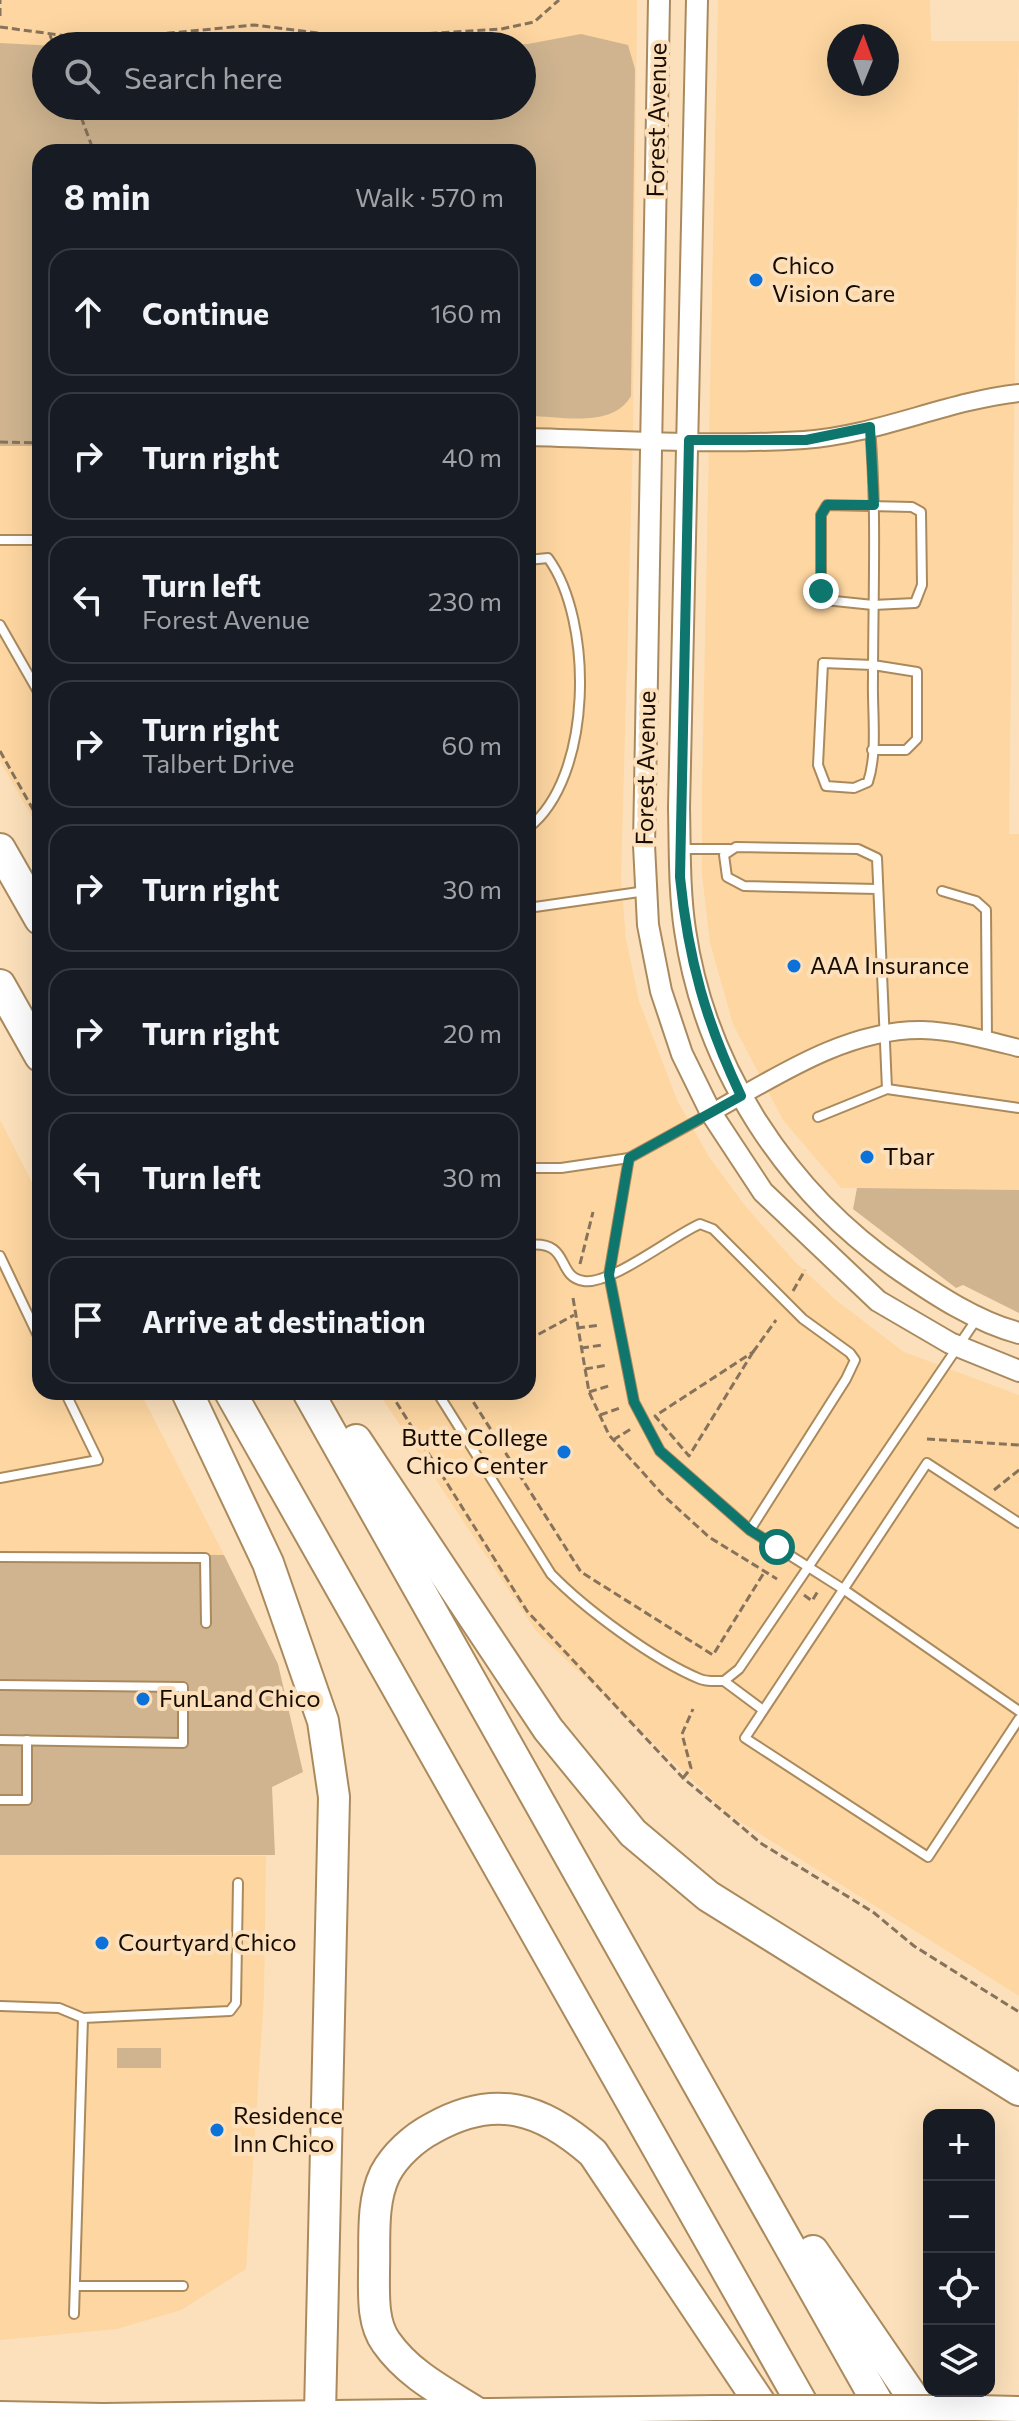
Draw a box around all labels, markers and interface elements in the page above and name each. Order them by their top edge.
north arrow [827,24,899,96]
search box [32,32,536,120]
street label: Forest Avenue [640,42,671,198]
icon: search [60,54,104,98]
text: Search here [124,58,283,95]
text: 8 min [64,175,150,217]
text: Walk · 570 m [355,181,504,212]
place label: Chico Vision Care [772,250,895,307]
marker: Chico Vision Care [747,271,765,289]
icon: ahead [66,290,110,334]
text: Continue [142,294,269,331]
text: 160 m [430,297,502,328]
icon: right [66,434,110,478]
text: Turn right [142,438,279,475]
text: 40 m [442,441,502,472]
text: Turn left [142,566,261,603]
route end [803,573,839,609]
icon: left [66,578,110,622]
text: 230 m [428,585,502,616]
text: Forest Avenue [142,603,310,634]
street label: Forest Avenue [629,690,660,846]
text: Turn right [142,710,279,747]
icon: right [66,722,110,766]
text: 60 m [442,729,502,760]
text: Talbert Drive [142,747,295,778]
icon: right [66,866,110,910]
text: Turn right [142,870,279,907]
text: 30 m [443,873,502,904]
place label: AAA Insurance [810,950,969,979]
marker: AAA Insurance [785,957,803,975]
icon: right [66,1010,110,1054]
text: Turn right [142,1014,279,1051]
text: 20 m [443,1017,502,1048]
place label: Tbar [883,1141,935,1170]
marker: Tbar [858,1148,876,1166]
icon: left [66,1154,110,1198]
text: Turn left [142,1158,261,1195]
text: 30 m [443,1161,502,1192]
icon: arrive [66,1298,110,1342]
text: Arrive at destination [142,1302,426,1339]
place label: Butte College Chico Center [401,1422,548,1479]
marker: Butte College Chico Center [555,1443,573,1461]
route start [759,1529,795,1565]
place label: FunLand Chico [159,1683,321,1712]
marker: FunLand Chico [134,1690,152,1708]
place label: Courtyard Chico [118,1927,297,1956]
marker: Courtyard Chico [93,1934,111,1952]
place label: Residence Inn Chico [233,2100,343,2157]
map controls [923,2109,995,2397]
button: + [923,2109,995,2181]
marker: Residence Inn Chico [208,2121,226,2139]
button: − [923,2181,995,2253]
button: locate [923,2253,995,2325]
button: layers [923,2325,995,2397]

